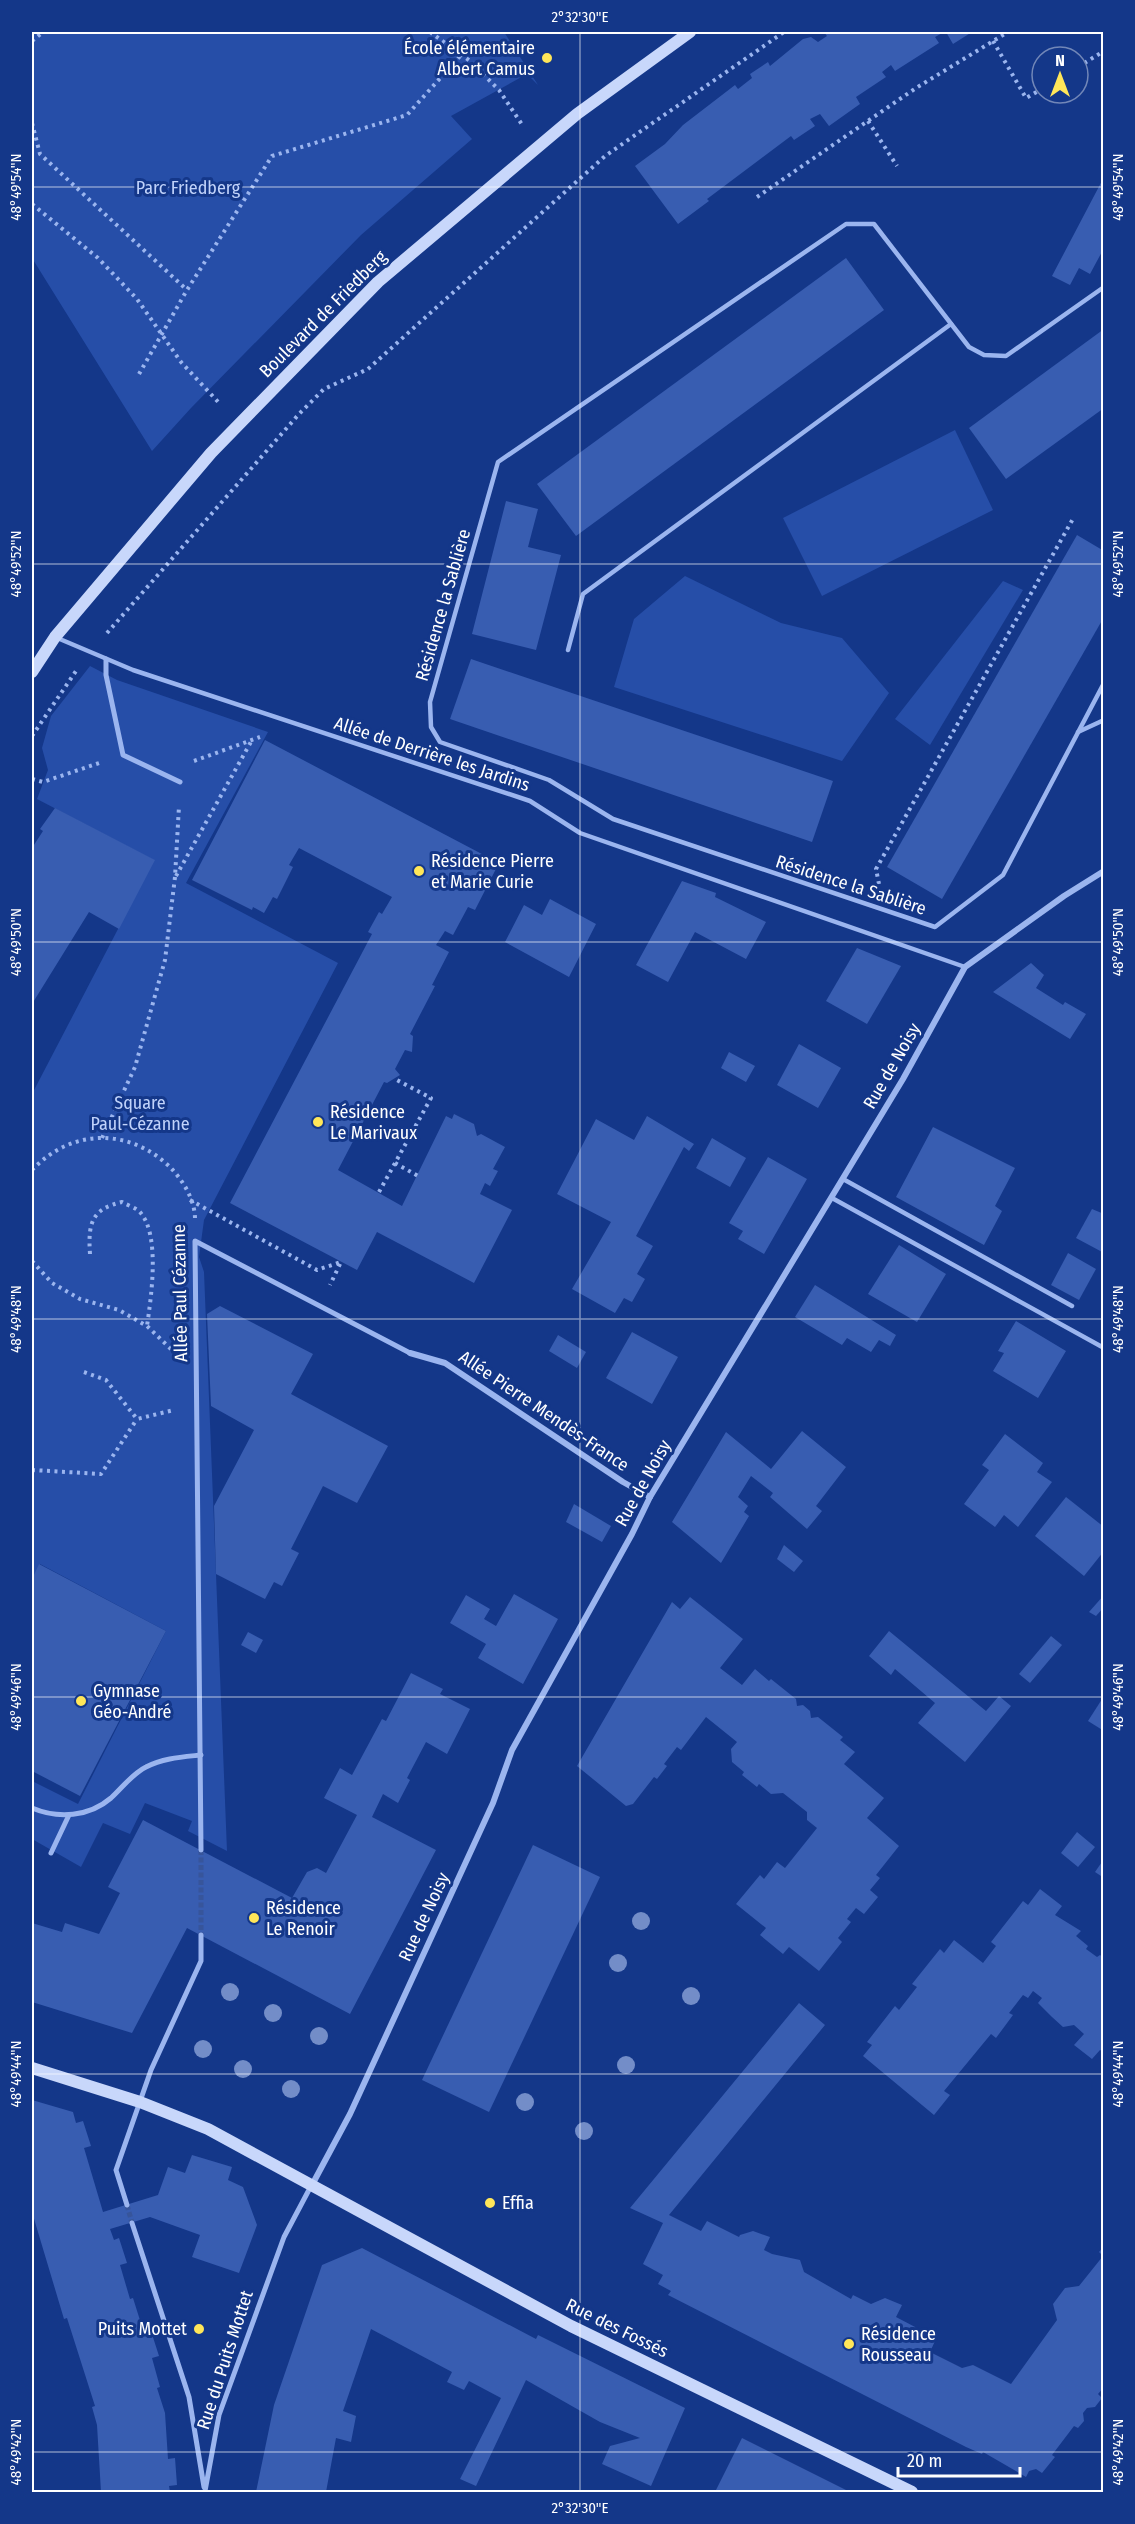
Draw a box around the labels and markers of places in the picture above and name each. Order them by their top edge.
place label: École élémentaire Albert Camus [404,36,535,80]
marker: École élémentaire Albert Camus [540,51,554,65]
place label: Résidence Pierre et Marie Curie [431,850,554,893]
marker: Résidence Pierre et Marie Curie [412,864,426,878]
place label: Résidence Le Marivaux [330,1101,417,1144]
marker: Résidence Le Marivaux [311,1115,325,1129]
place label: Gymnase Géo-André [93,1680,172,1723]
marker: Gymnase Géo-André [74,1694,88,1708]
place label: Résidence Le Renoir [266,1897,341,1940]
marker: Résidence Le Renoir [247,1911,261,1925]
place label: Effia [502,2192,534,2214]
marker: Effia [483,2196,497,2210]
place label: Puits Mottet [98,2318,187,2340]
marker: Puits Mottet [192,2322,206,2336]
place label: Résidence Rousseau [861,2323,936,2366]
marker: Résidence Rousseau [842,2337,856,2351]

